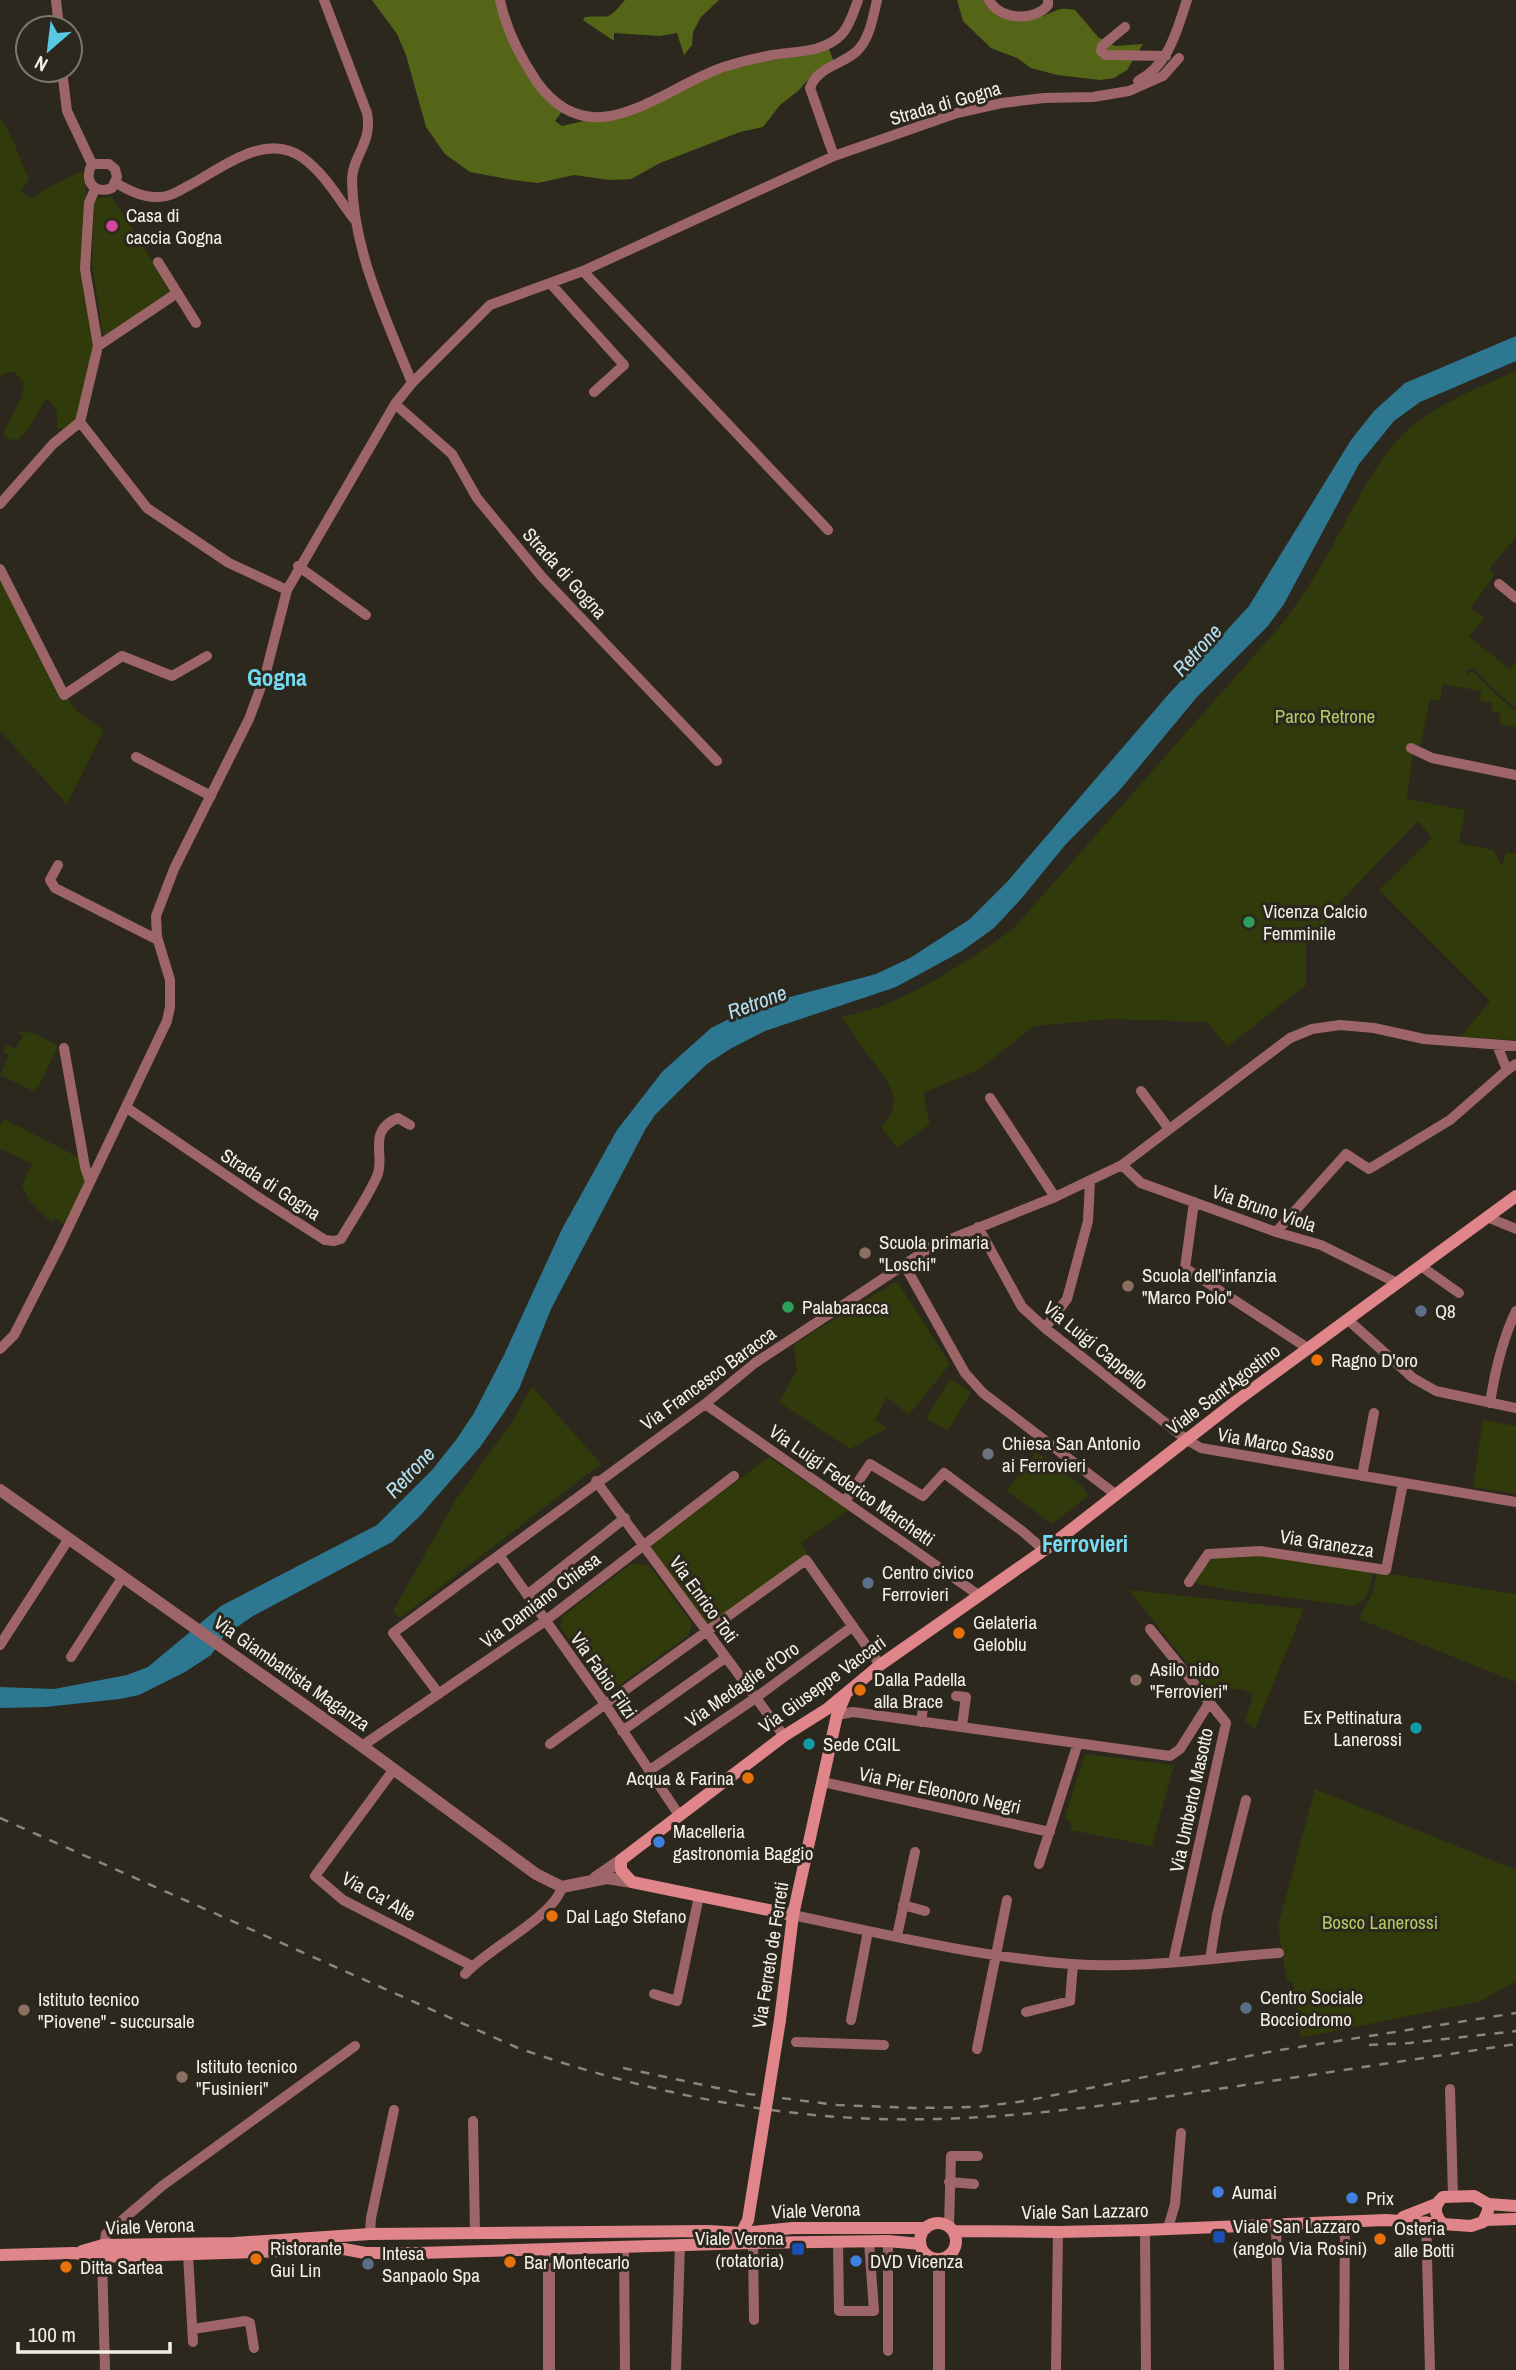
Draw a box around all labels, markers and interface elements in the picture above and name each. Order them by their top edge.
north arrow [14,14,84,84]
text: N [30,50,52,78]
street label: Strada di Gogna [886,75,1004,131]
place label: Casa di caccia Gogna [126,202,222,250]
marker: Casa di caccia Gogna [104,218,120,234]
street label: Strada di Gogna [517,522,613,624]
water label: Retrone [1166,618,1228,682]
district label: Gogna [247,662,307,693]
park label: Parco Retrone [1275,703,1375,729]
place label: Vicenza Calcio Femminile [1263,898,1368,946]
marker: Vicenza Calcio Femminile [1241,914,1257,930]
water label: Retrone [723,978,791,1026]
street label: Strada di Gogna [216,1142,326,1226]
street label: Via Bruno Viola [1208,1178,1320,1238]
place label: Scuola primaria "Loschi" [879,1229,989,1277]
marker: Scuola primaria "Loschi" [857,1245,873,1261]
place label: Scuola dell'infanzia "Marco Polo" [1142,1262,1277,1310]
marker: Scuola dell'infanzia "Marco Polo" [1120,1278,1136,1294]
place label: Palabaracca [802,1294,889,1320]
street label: Via Luigi Cappello [1038,1295,1154,1395]
place label: Q8 [1435,1298,1456,1324]
marker: Palabaracca [780,1299,796,1315]
marker: Q8 [1413,1303,1429,1319]
street label: Via Francesco Baracca [635,1320,781,1436]
street label: Viale Sant'Agostino [1161,1338,1285,1440]
place label: Ragno D'oro [1331,1347,1418,1373]
marker: Ragno D'oro [1309,1352,1325,1368]
street label: Via Luigi Federico Marchetti [764,1418,940,1552]
street label: Via Marco Sasso [1215,1421,1337,1467]
place label: Chiesa San Antonio ai Ferrovieri [1002,1430,1141,1478]
water label: Retrone [379,1440,441,1504]
marker: Chiesa San Antonio ai Ferrovieri [980,1446,996,1462]
street label: Via Granezza [1278,1523,1376,1563]
district label: Ferrovieri [1042,1528,1128,1559]
street label: Via Damiano Chiesa [475,1546,606,1654]
street label: Via Enrico Toti [664,1550,744,1648]
place label: Centro civico Ferrovieri [882,1559,974,1607]
marker: Centro civico Ferrovieri [860,1575,876,1591]
street label: Via Giambattista Maganza [209,1609,376,1737]
place label: Gelateria Geloblu [973,1609,1037,1657]
marker: Gelateria Geloblu [951,1625,967,1641]
street label: Via Fabio Filzi [565,1626,643,1724]
street label: Via Giuseppe Vaccari [753,1629,891,1739]
street label: Via Medaglie d'Oro [680,1635,804,1733]
place label: Asilo nido "Ferrovieri" [1149,1656,1228,1704]
place label: Dalla Padella alla Brace [874,1666,966,1714]
marker: Asilo nido "Ferrovieri" [1128,1672,1144,1688]
marker: Dalla Padella alla Brace [852,1682,868,1698]
place label: Ex Pettinatura Lanerossi [1303,1704,1402,1752]
marker: Ex Pettinatura Lanerossi [1408,1720,1424,1736]
street label: Via Umberto Masotto [1163,1725,1219,1875]
place label: Sede CGIL [823,1731,900,1757]
marker: Sede CGIL [801,1736,817,1752]
street label: Via Pier Eleonoro Negri [857,1760,1023,1820]
place label: Acqua & Farina [625,1765,734,1791]
marker: Acqua & Farina [740,1770,756,1786]
place label: Macelleria gastronomia Baggio [673,1818,813,1866]
marker: Macelleria gastronomia Baggio [651,1834,667,1850]
street label: Via Ca' Alte [337,1865,421,1927]
street label: Via Ferreto de Ferreti [746,1880,794,2030]
place label: Dal Lago Stefano [566,1903,686,1929]
marker: Dal Lago Stefano [544,1908,560,1924]
park label: Bosco Lanerossi [1322,1909,1438,1935]
place label: Centro Sociale Bocciodromo [1260,1984,1363,2032]
place label: Istituto tecnico "Piovene" - succursale [38,1986,195,2034]
marker: Centro Sociale Bocciodromo [1238,2000,1254,2016]
marker: Istituto tecnico "Piovene" - succursale [16,2002,32,2018]
place label: Istituto tecnico "Fusinieri" [196,2053,297,2101]
marker: Istituto tecnico "Fusinieri" [174,2069,190,2085]
place label: Aumai [1231,2179,1277,2205]
marker: Aumai [1210,2184,1226,2200]
place label: Prix [1366,2185,1394,2211]
marker: Prix [1344,2190,1360,2206]
street label: Viale Verona [771,2195,861,2225]
street label: Viale San Lazzaro [1021,2197,1149,2225]
street label: Viale Verona [105,2211,195,2241]
place label: Viale San Lazzaro (angolo Via Rosini) [1233,2213,1367,2261]
place label: Osteria alle Botti [1394,2215,1455,2263]
place label: Viale Verona (rotatoria) [695,2225,784,2273]
marker: Viale San Lazzaro (angolo Via Rosini) [1211,2229,1227,2245]
marker: Osteria alle Botti [1372,2231,1388,2247]
place label: Ristorante Gui Lin [270,2235,342,2283]
place label: Intesa Sanpaolo Spa [382,2240,480,2288]
marker: Viale Verona (rotatoria) [790,2241,806,2257]
place label: DVD Vicenza [870,2248,964,2274]
place label: Bar Montecarlo [524,2249,630,2275]
marker: Ristorante Gui Lin [248,2251,264,2267]
marker: DVD Vicenza [848,2253,864,2269]
place label: Ditta Sartea [80,2254,163,2280]
marker: Bar Montecarlo [502,2254,518,2270]
marker: Intesa Sanpaolo Spa [360,2256,376,2272]
marker: Ditta Sartea [58,2259,74,2275]
scale bar [18,2310,170,2354]
text: 100 m [28,2320,76,2349]

